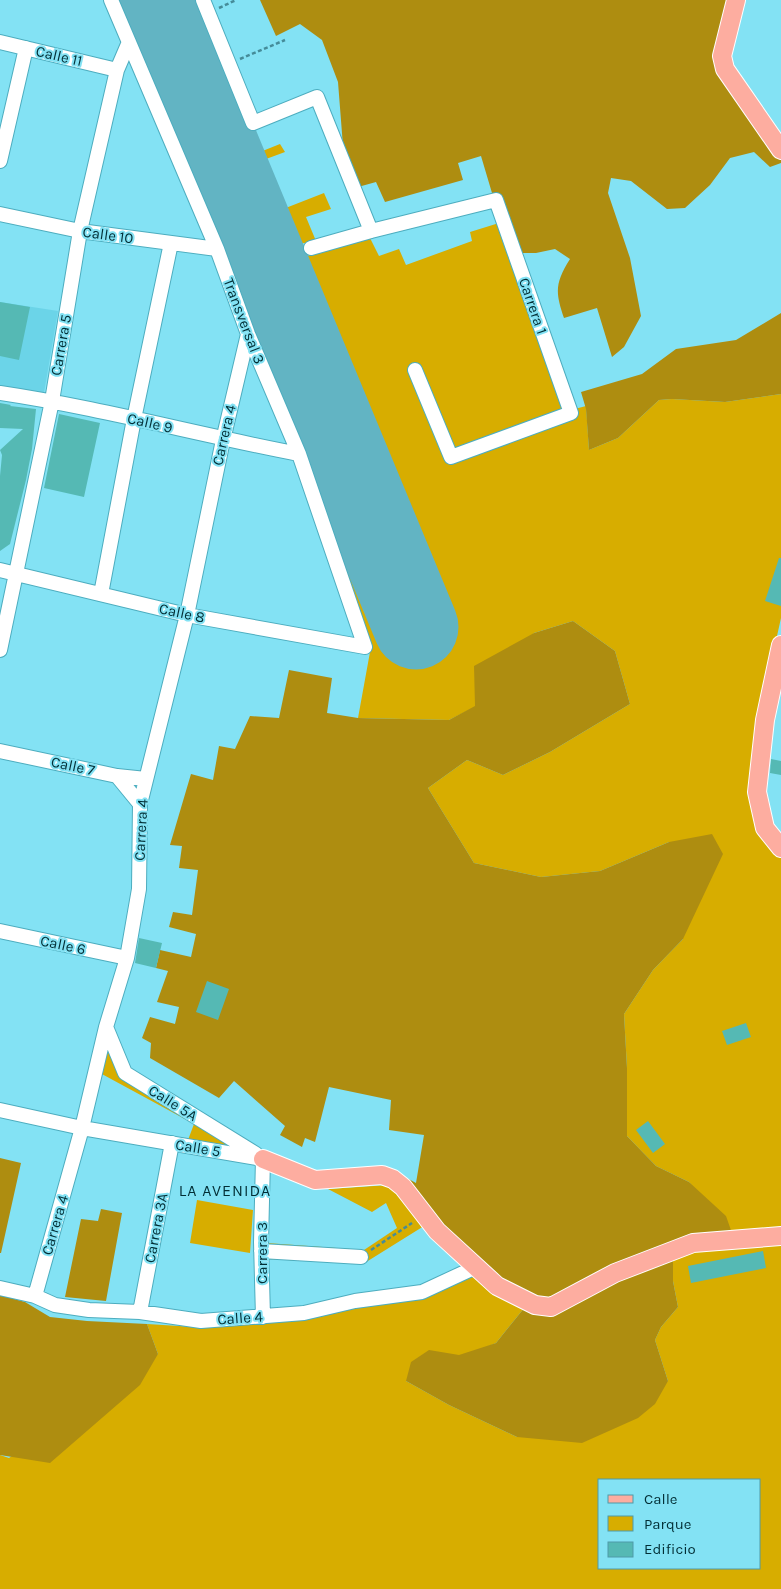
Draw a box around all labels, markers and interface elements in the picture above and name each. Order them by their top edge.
street label: Calle 11 [34,42,84,70]
street label: Calle 10 [82,223,135,247]
street label: Transversal 3 [219,276,269,366]
street label: Carrera 1 [515,276,551,336]
street label: Carrera 5 [47,313,75,377]
street label: Carrera 4 [208,402,240,467]
street label: Calle 9 [126,409,174,437]
street label: Calle 8 [157,599,207,627]
street label: Calle 7 [50,753,96,779]
street label: Carrera 4 [130,798,152,861]
street label: Calle 6 [39,931,87,959]
street label: Calle 5A [145,1081,201,1125]
street label: Calle 5 [174,1136,222,1160]
district label: LA AVENIDA [179,1181,271,1200]
street label: Carrera 3A [140,1191,172,1264]
street label: Carrera 4 [38,1192,72,1257]
street label: Carrera 3 [253,1222,271,1284]
street label: Calle 4 [217,1307,264,1329]
legend [598,1479,761,1569]
text: Calle [644,1490,678,1508]
text: Parque [644,1515,692,1533]
text: Edificio [644,1540,696,1558]

